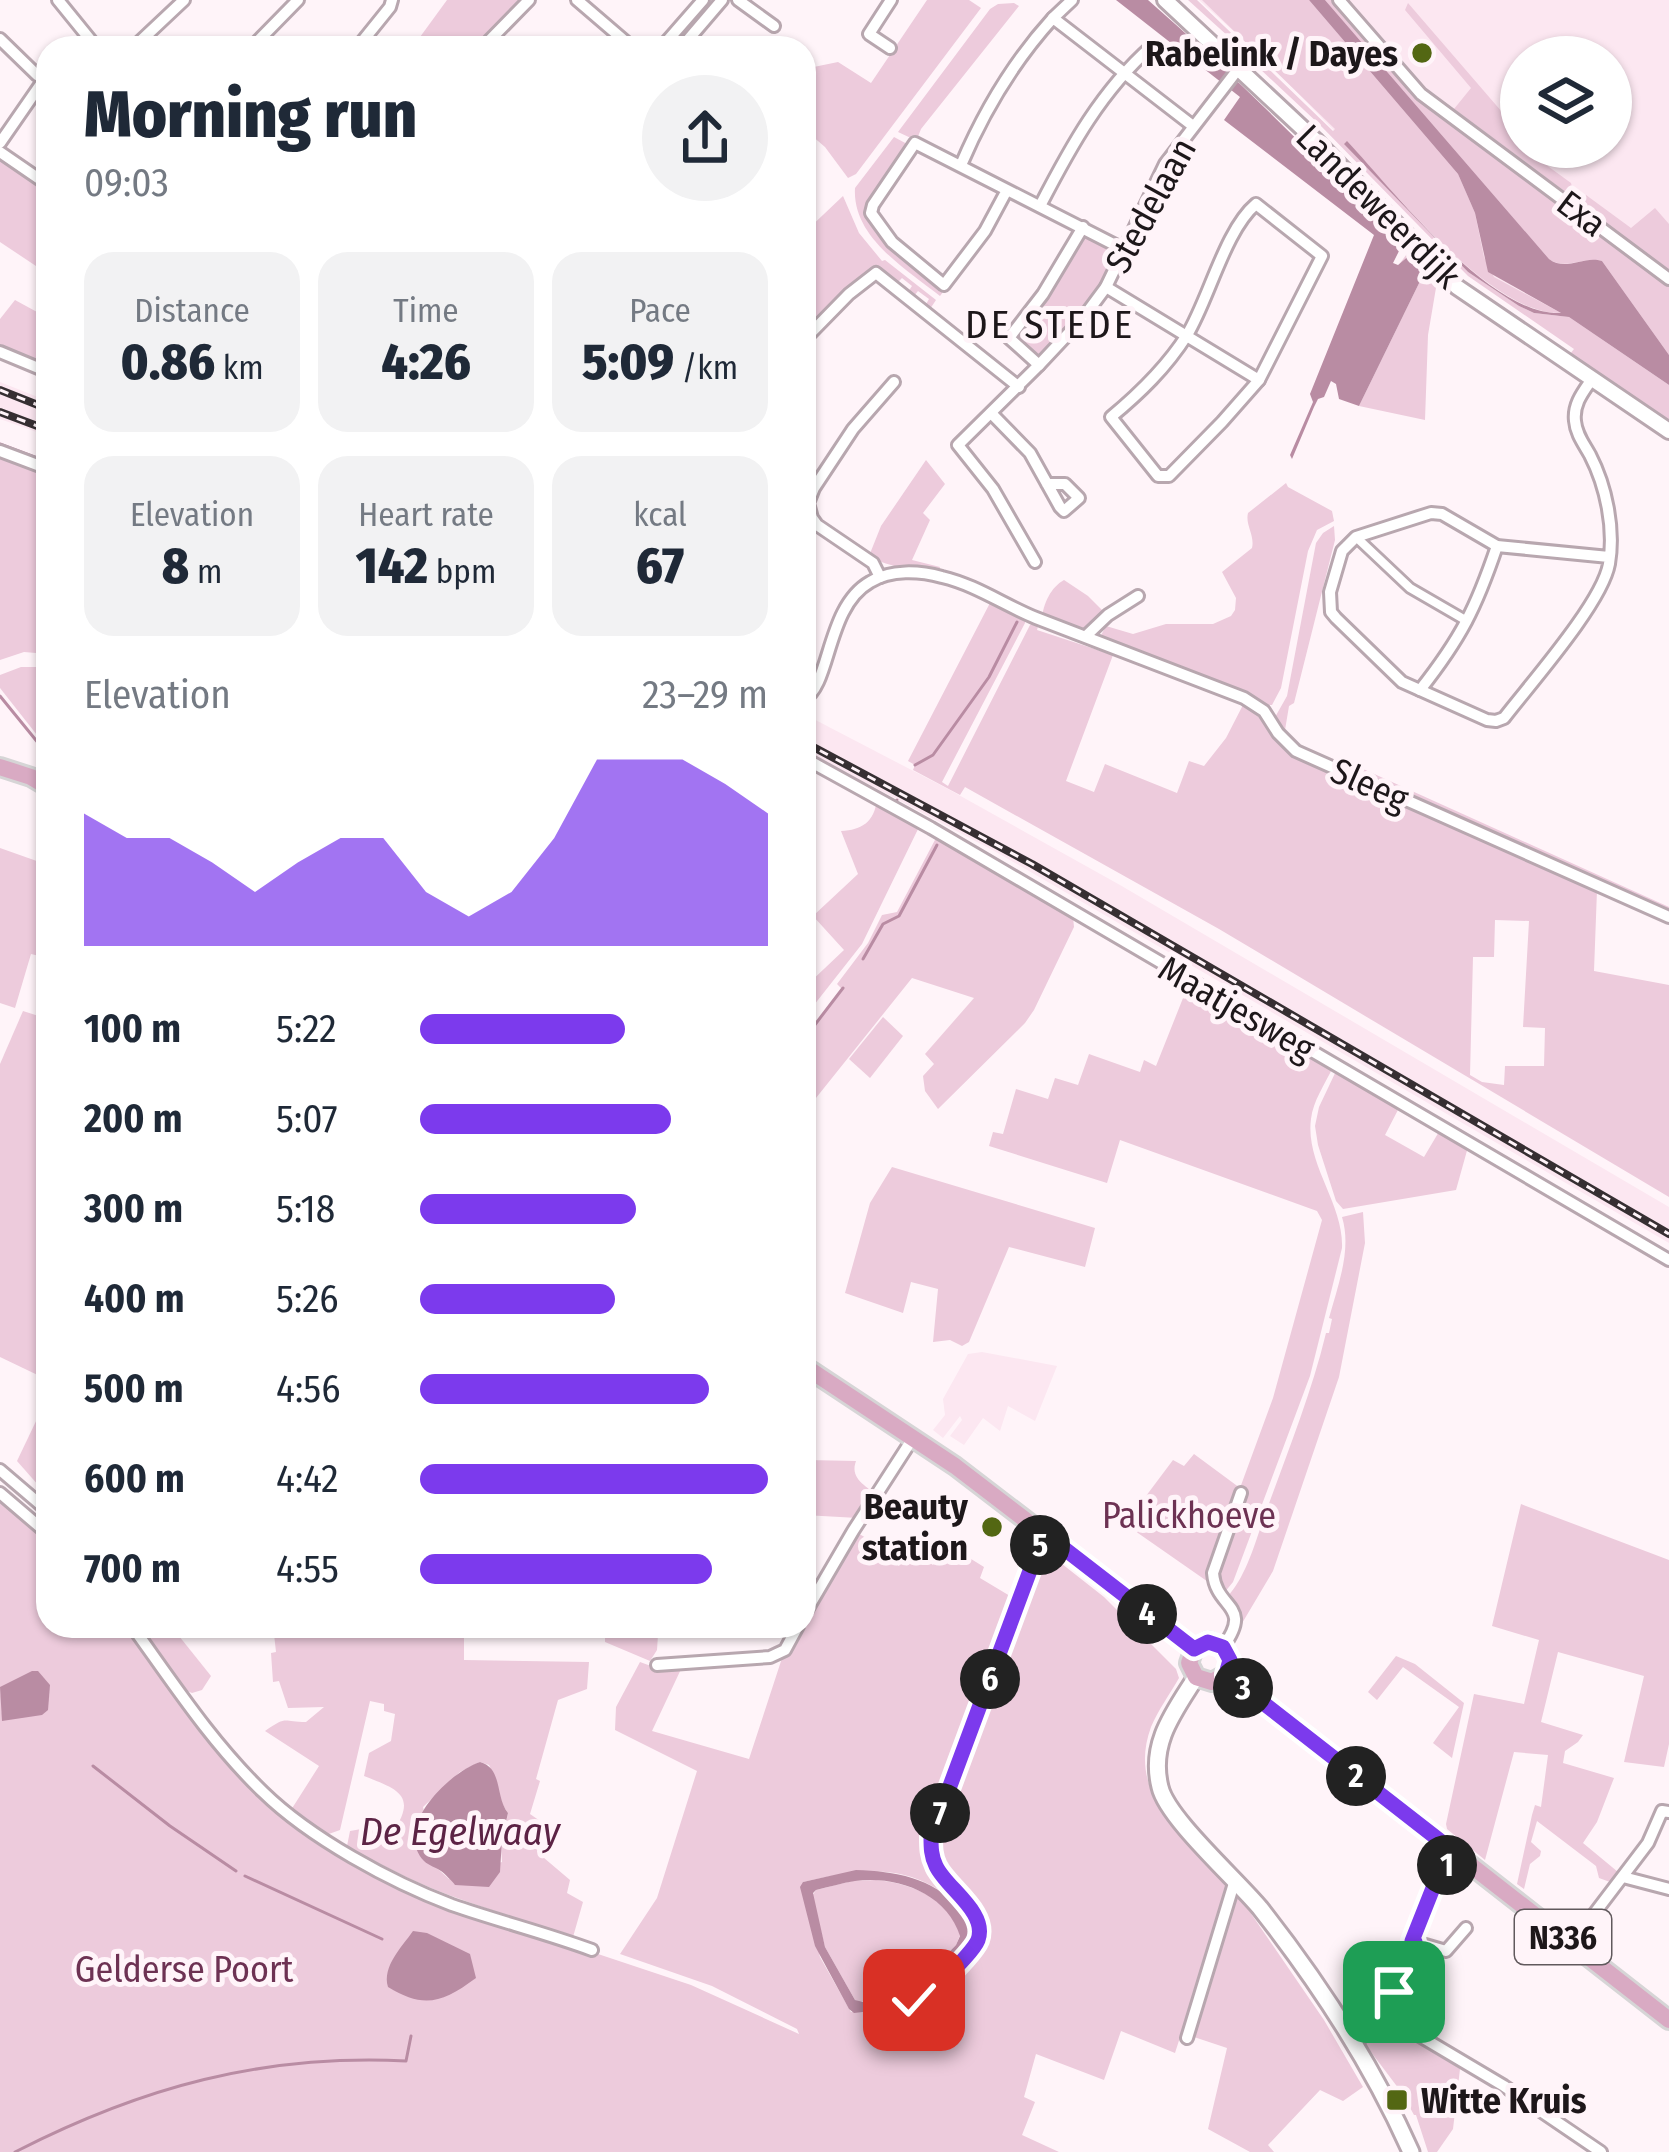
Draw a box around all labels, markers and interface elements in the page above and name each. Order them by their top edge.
place label: Rabelink / Dayes [1145,32,1398,76]
map controls [1500,36,1632,168]
button: layers [1500,36,1632,168]
marker: Rabelink / Dayes [1409,40,1435,66]
text: Morning run [84,75,417,154]
button: share [642,75,768,201]
street label: Landeweerdijk [1287,115,1470,298]
street label: Stedelaan [1096,130,1206,281]
text: 09:03 [84,160,169,206]
street label: Exa [1548,181,1615,246]
text: Distance [134,291,250,331]
text: Time [393,291,459,331]
text: Pace [629,291,691,331]
district label: DE STEDE [965,302,1135,348]
text: 0.86 [120,331,215,393]
text: 4:26 [381,331,471,393]
text: 5:09 [582,331,674,393]
text: km [215,348,264,388]
text: /km [674,348,738,388]
text: Elevation [130,495,254,535]
text: Heart rate [358,495,494,535]
text: kcal [633,495,687,535]
text: 8 [162,535,189,597]
text: 142 [356,535,428,597]
text: 67 [636,535,684,597]
text: m [189,552,222,592]
text: bpm [428,552,496,592]
text: Elevation [84,672,231,718]
text: 23–29 m [642,672,768,718]
street label: Sleeg [1324,749,1415,821]
street label: Maatjesweg [1151,947,1322,1071]
text: 100 m [84,1006,181,1052]
text: 5:22 [276,1006,337,1052]
text: 200 m [84,1096,183,1142]
text: 5:07 [276,1096,338,1142]
text: 300 m [84,1186,183,1232]
text: 5:18 [276,1186,335,1232]
text: 400 m [84,1276,185,1322]
text: 5:26 [276,1276,339,1322]
text: 500 m [84,1366,184,1412]
text: 4:56 [276,1366,341,1412]
text: 600 m [84,1456,185,1502]
text: 4:42 [276,1456,339,1502]
place label: Beauty station [862,1485,969,1570]
park label: Palickhoeve [1102,1494,1276,1538]
marker: Beauty station [979,1514,1005,1540]
pin: 5 [1010,1515,1070,1575]
text: 5 [1032,1525,1048,1565]
text: 700 m [84,1546,181,1592]
text: 4:55 [276,1546,339,1592]
pin: 4 [1117,1584,1177,1644]
text: 4 [1139,1594,1155,1634]
pin: 6 [960,1649,1020,1709]
pin: 3 [1213,1658,1273,1718]
text: 6 [981,1659,999,1699]
text: 3 [1235,1668,1251,1708]
pin: 2 [1326,1746,1386,1806]
text: 2 [1348,1756,1364,1796]
pin: 7 [910,1783,970,1843]
text: 7 [933,1793,947,1833]
water label: De Egelwaay [360,1809,562,1855]
pin: 1 [1417,1835,1477,1895]
text: 1 [1440,1845,1454,1885]
road number: N336 [1515,1910,1611,1964]
pin [1343,1941,1445,2043]
park label: Gelderse Poort [75,1948,293,1992]
pin [863,1949,965,2051]
icon: arrive [1361,1959,1427,2025]
icon: check [881,1967,947,2033]
place label: Witte Kruis [1421,2079,1587,2123]
marker: Witte Kruis [1384,2087,1410,2113]

